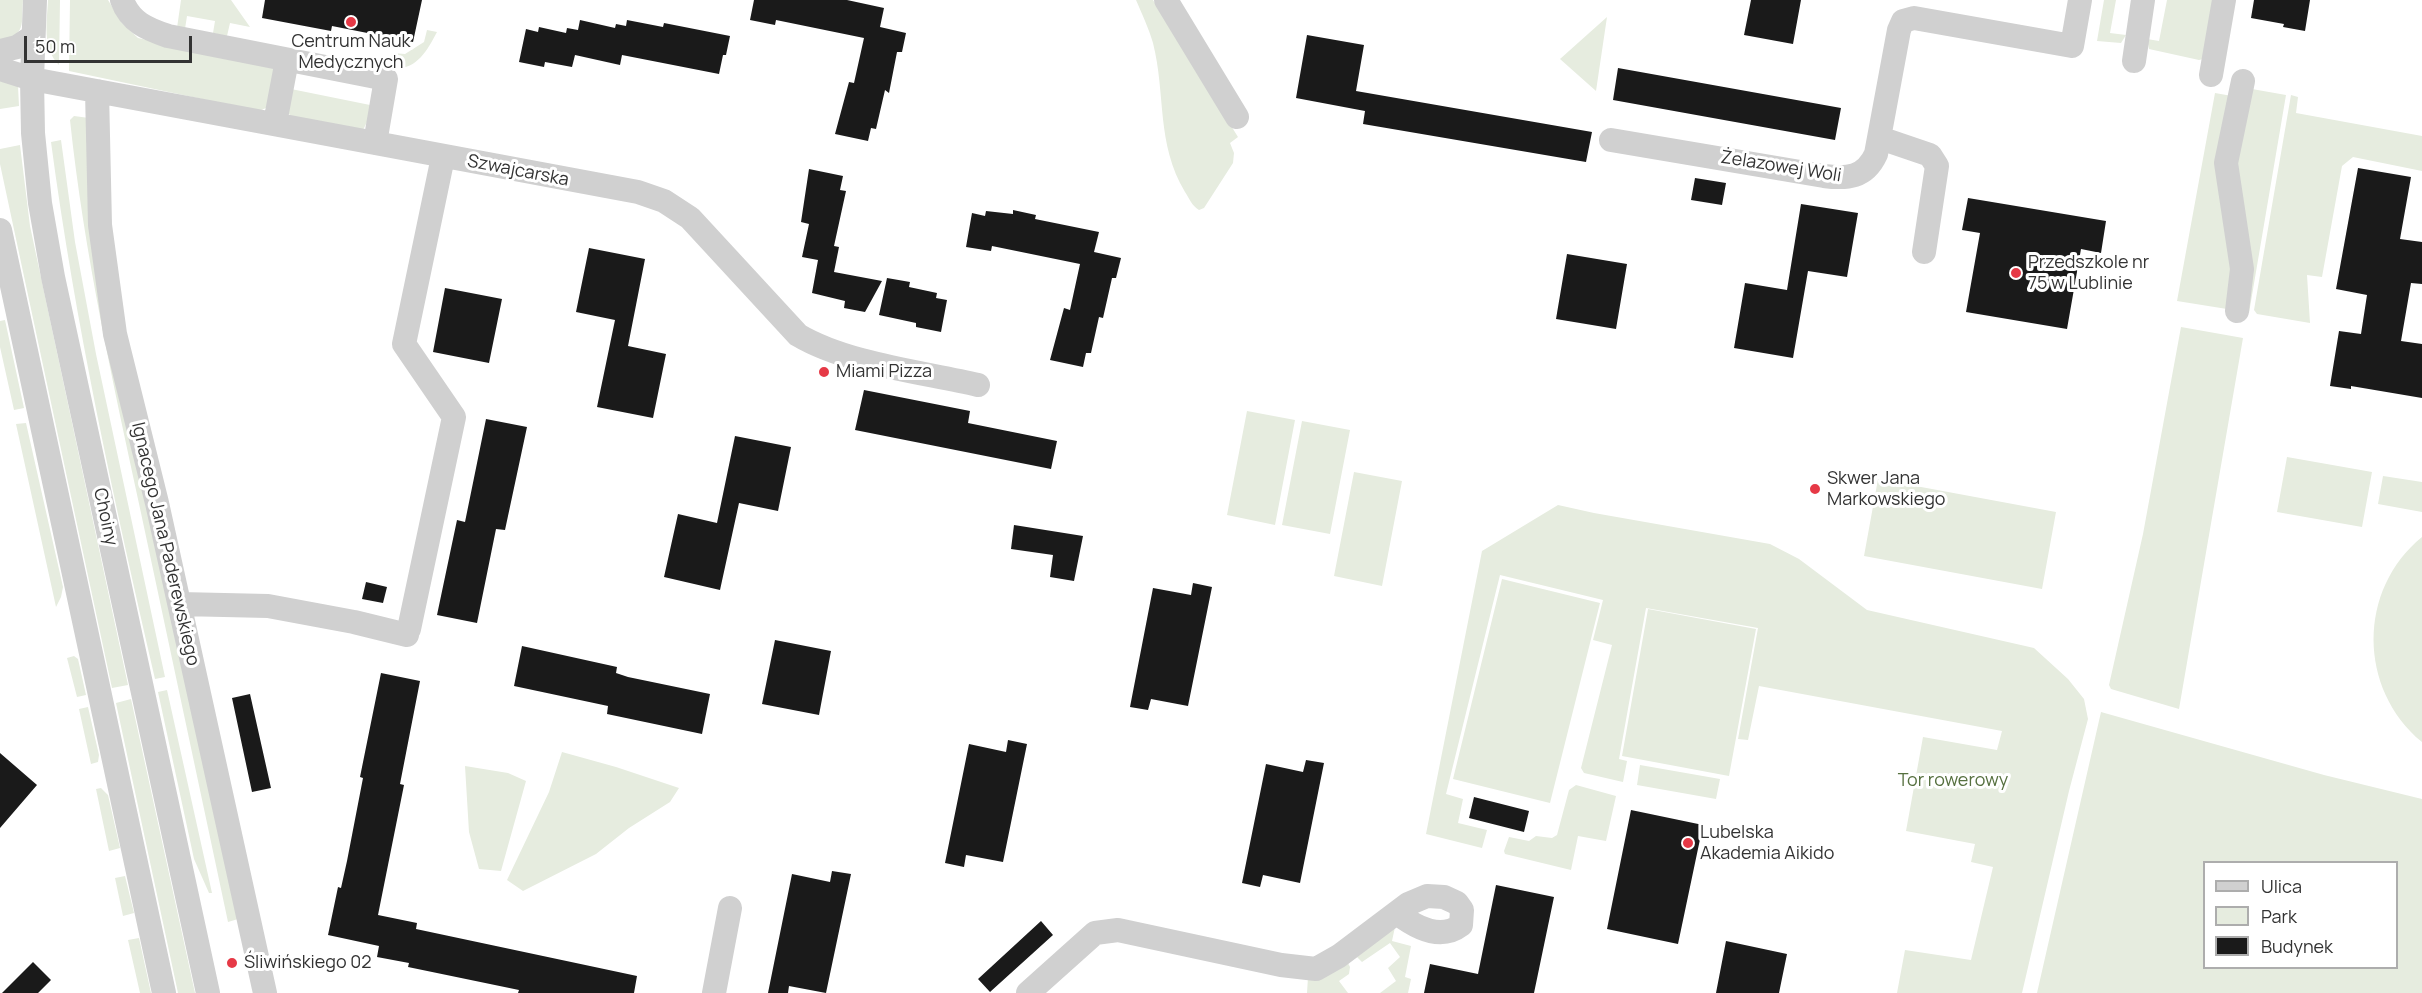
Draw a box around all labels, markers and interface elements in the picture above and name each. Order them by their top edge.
marker: Centrum Nauk Medycznych [344,15,358,29]
scale bar [27,24,195,62]
place label: Centrum Nauk Medycznych [291,31,411,74]
text: 50 m [35,34,75,58]
street label: Żelazowej Woli [1719,147,1843,187]
street label: Szwajcarska [465,151,571,191]
place label: Przedszkole nr 75 w Lublinie [2028,252,2149,294]
marker: Przedszkole nr 75 w Lublinie [2009,266,2023,280]
place label: Miami Pizza [836,361,932,383]
marker: Miami Pizza [817,365,831,379]
street label: Ignacego Jana Paderewskiego [126,420,204,668]
place label: Skwer Jana Markowskiego [1827,468,1946,510]
marker: Skwer Jana Markowskiego [1808,482,1822,496]
street label: Choiny [88,486,122,548]
park label: Tor rowerowy [1898,770,2008,792]
place label: Lubelska Akademia Aikido [1700,822,1834,864]
marker: Lubelska Akademia Aikido [1681,836,1695,850]
legend [2203,861,2398,969]
text: Ulica [2261,874,2302,898]
text: Park [2261,904,2297,928]
text: Budynek [2261,934,2333,958]
place label: Śliwińskiego 02 [244,952,371,974]
marker: Śliwińskiego 02 [225,956,239,970]

